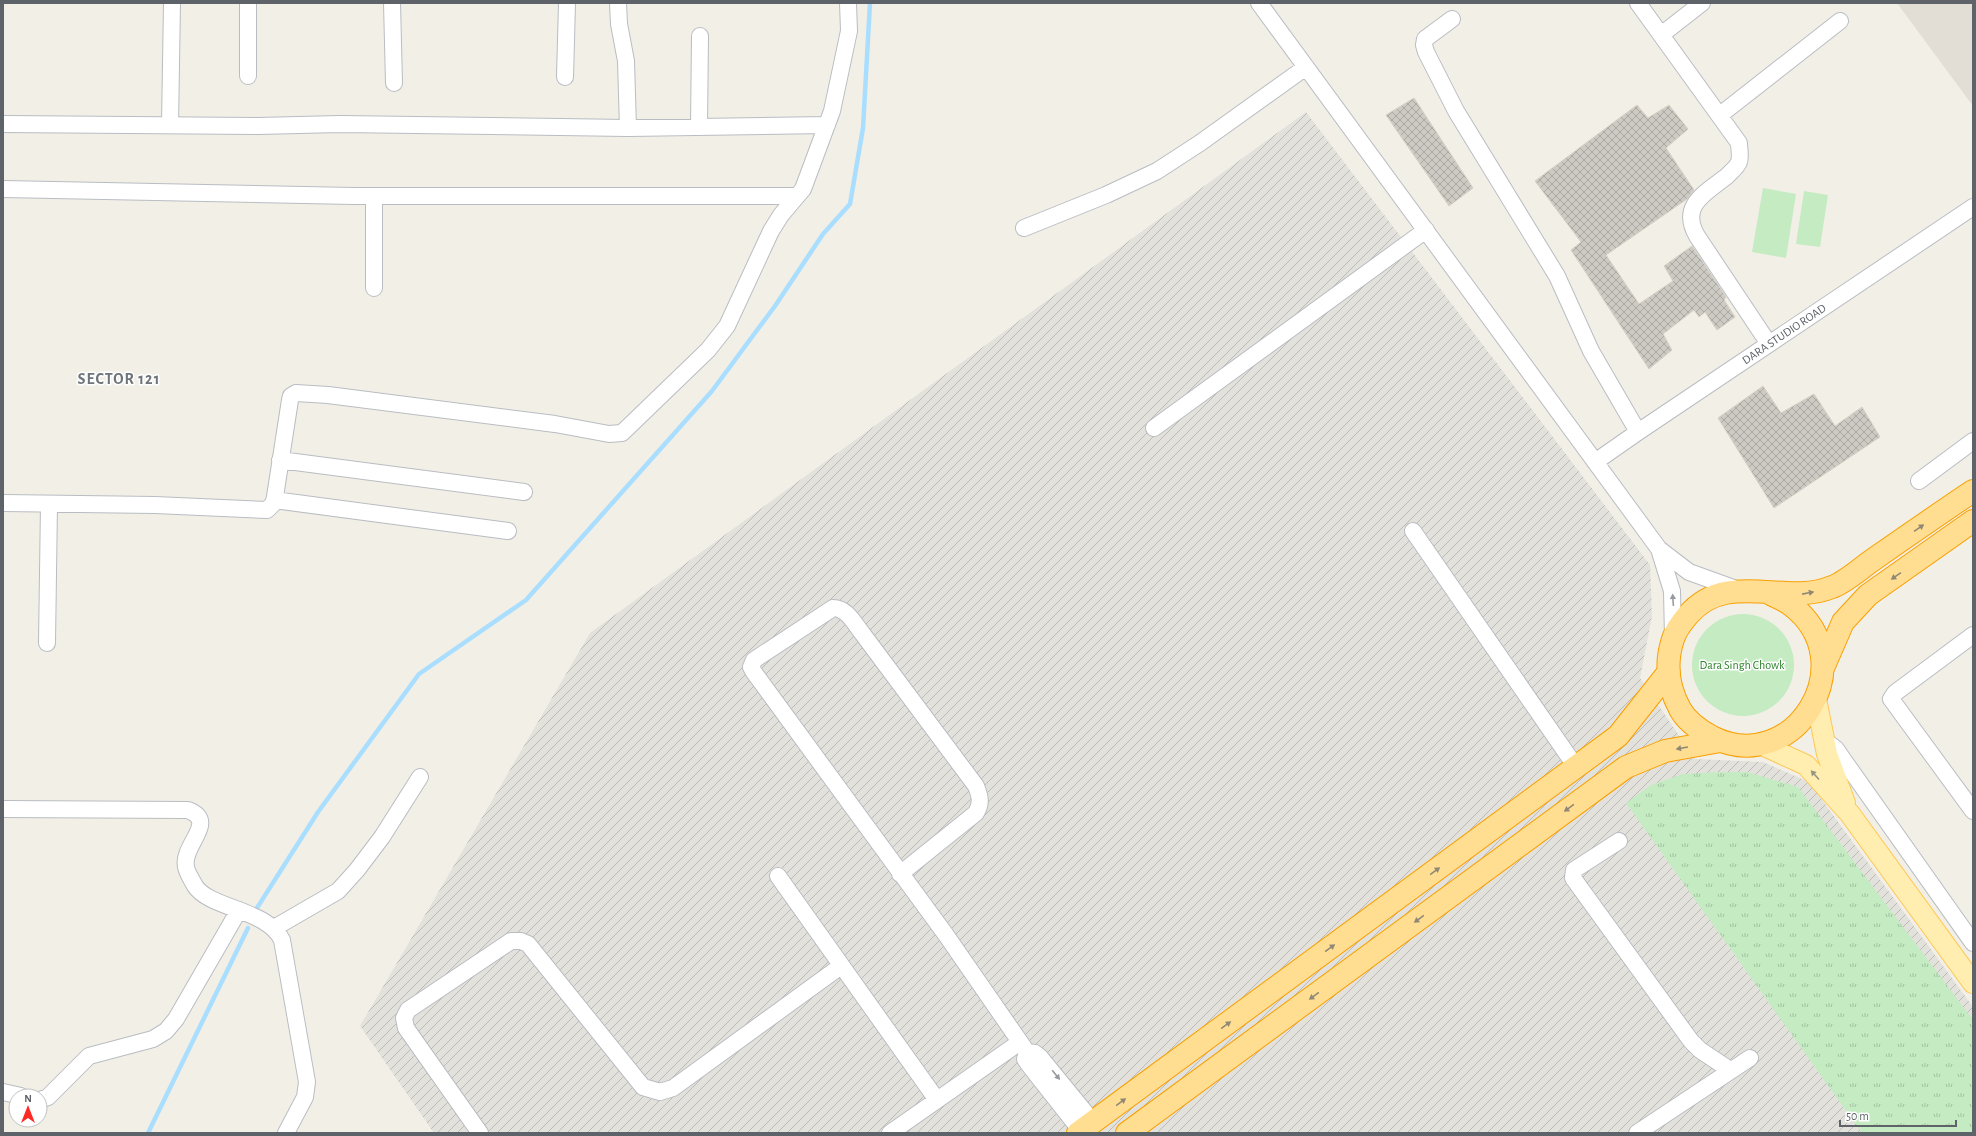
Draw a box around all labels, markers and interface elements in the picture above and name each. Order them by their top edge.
street label: DARA STUDIO ROAD [1740,301,1828,366]
district label: SECTOR 121 [78,371,160,387]
one-way arrow [1913,524,1924,532]
one-way arrow [1890,572,1901,580]
one-way arrow [1801,590,1814,596]
one-way arrow [1669,594,1676,606]
park label: Dara Singh Chowk [1699,659,1785,671]
one-way arrow [1676,745,1688,751]
one-way arrow [1810,770,1819,780]
one-way arrow [1564,804,1574,812]
one-way arrow [1430,866,1441,875]
one-way arrow [1414,914,1424,922]
one-way arrow [1325,943,1336,952]
one-way arrow [1309,991,1320,1000]
one-way arrow [1220,1020,1231,1029]
one-way arrow [1051,1070,1060,1080]
north arrow [8,1088,48,1128]
text: N [24,1093,32,1104]
one-way arrow [1116,1098,1126,1106]
scale bar [1840,1102,1956,1128]
text: 50 m [1846,1110,1869,1122]

